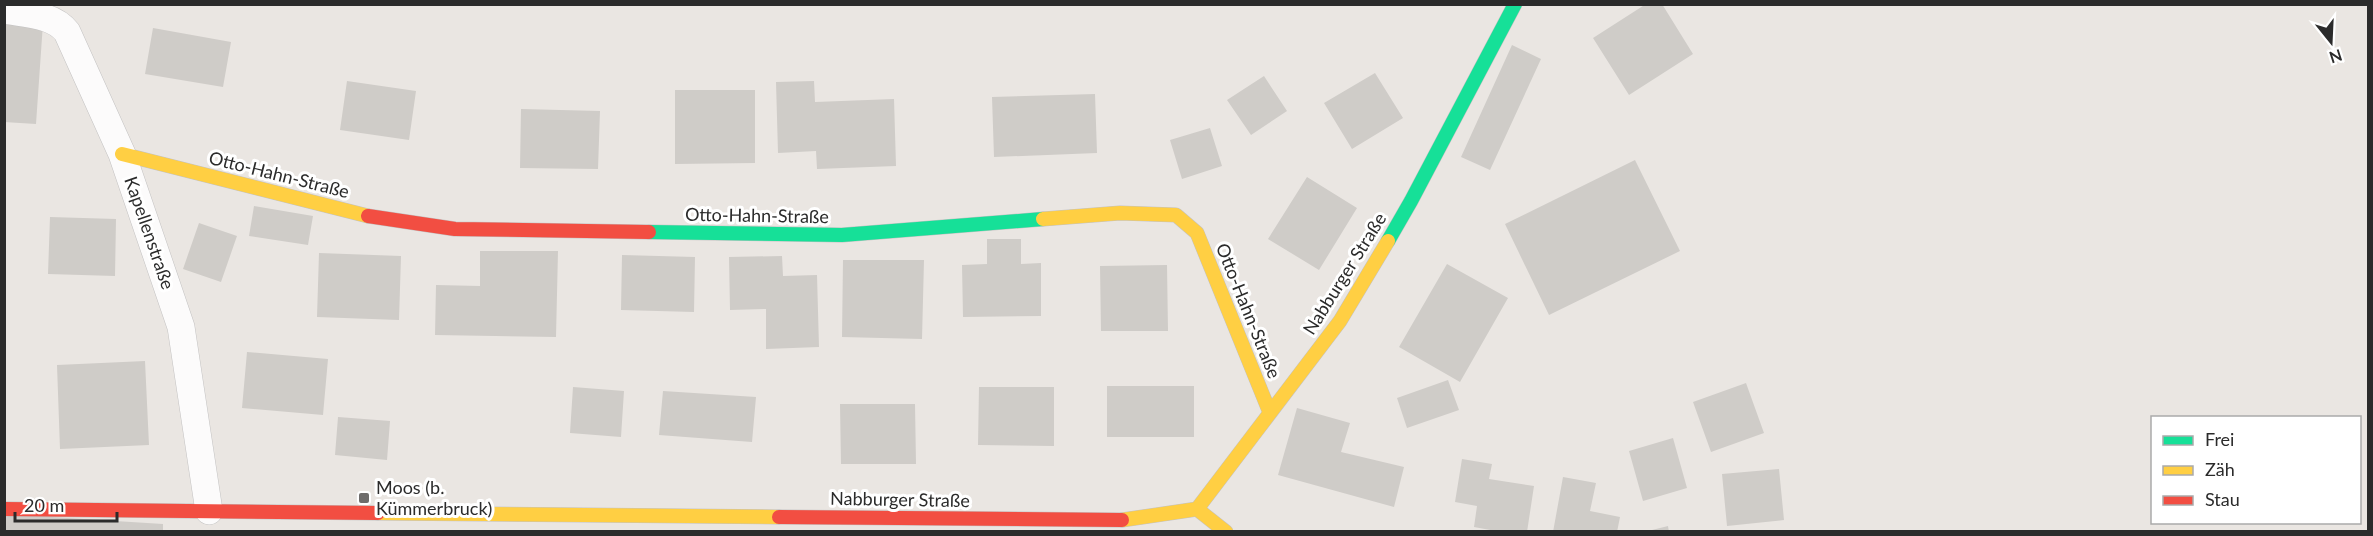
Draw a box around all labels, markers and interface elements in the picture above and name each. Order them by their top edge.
north arrow [2301,12,2361,72]
text: N [2327,46,2345,68]
street label: Otto-Hahn-Straße [207,146,352,202]
street label: Kapellenstraße [120,173,180,292]
street label: Otto-Hahn-Straße [685,203,829,227]
street label: Nabburger Straße [1298,208,1390,338]
street label: Otto-Hahn-Straße [1212,240,1286,381]
legend [2151,416,2361,524]
text: Frei [2205,428,2234,450]
text: Zäh [2205,458,2235,480]
place label: Moos (b. Kümmerbruck) [376,476,492,519]
scale bar [15,485,117,523]
street label: Nabburger Straße [830,487,970,511]
text: Stau [2205,488,2240,510]
marker: Moos (b. Kümmerbruck) [357,491,371,505]
text: 20 m [24,494,64,516]

